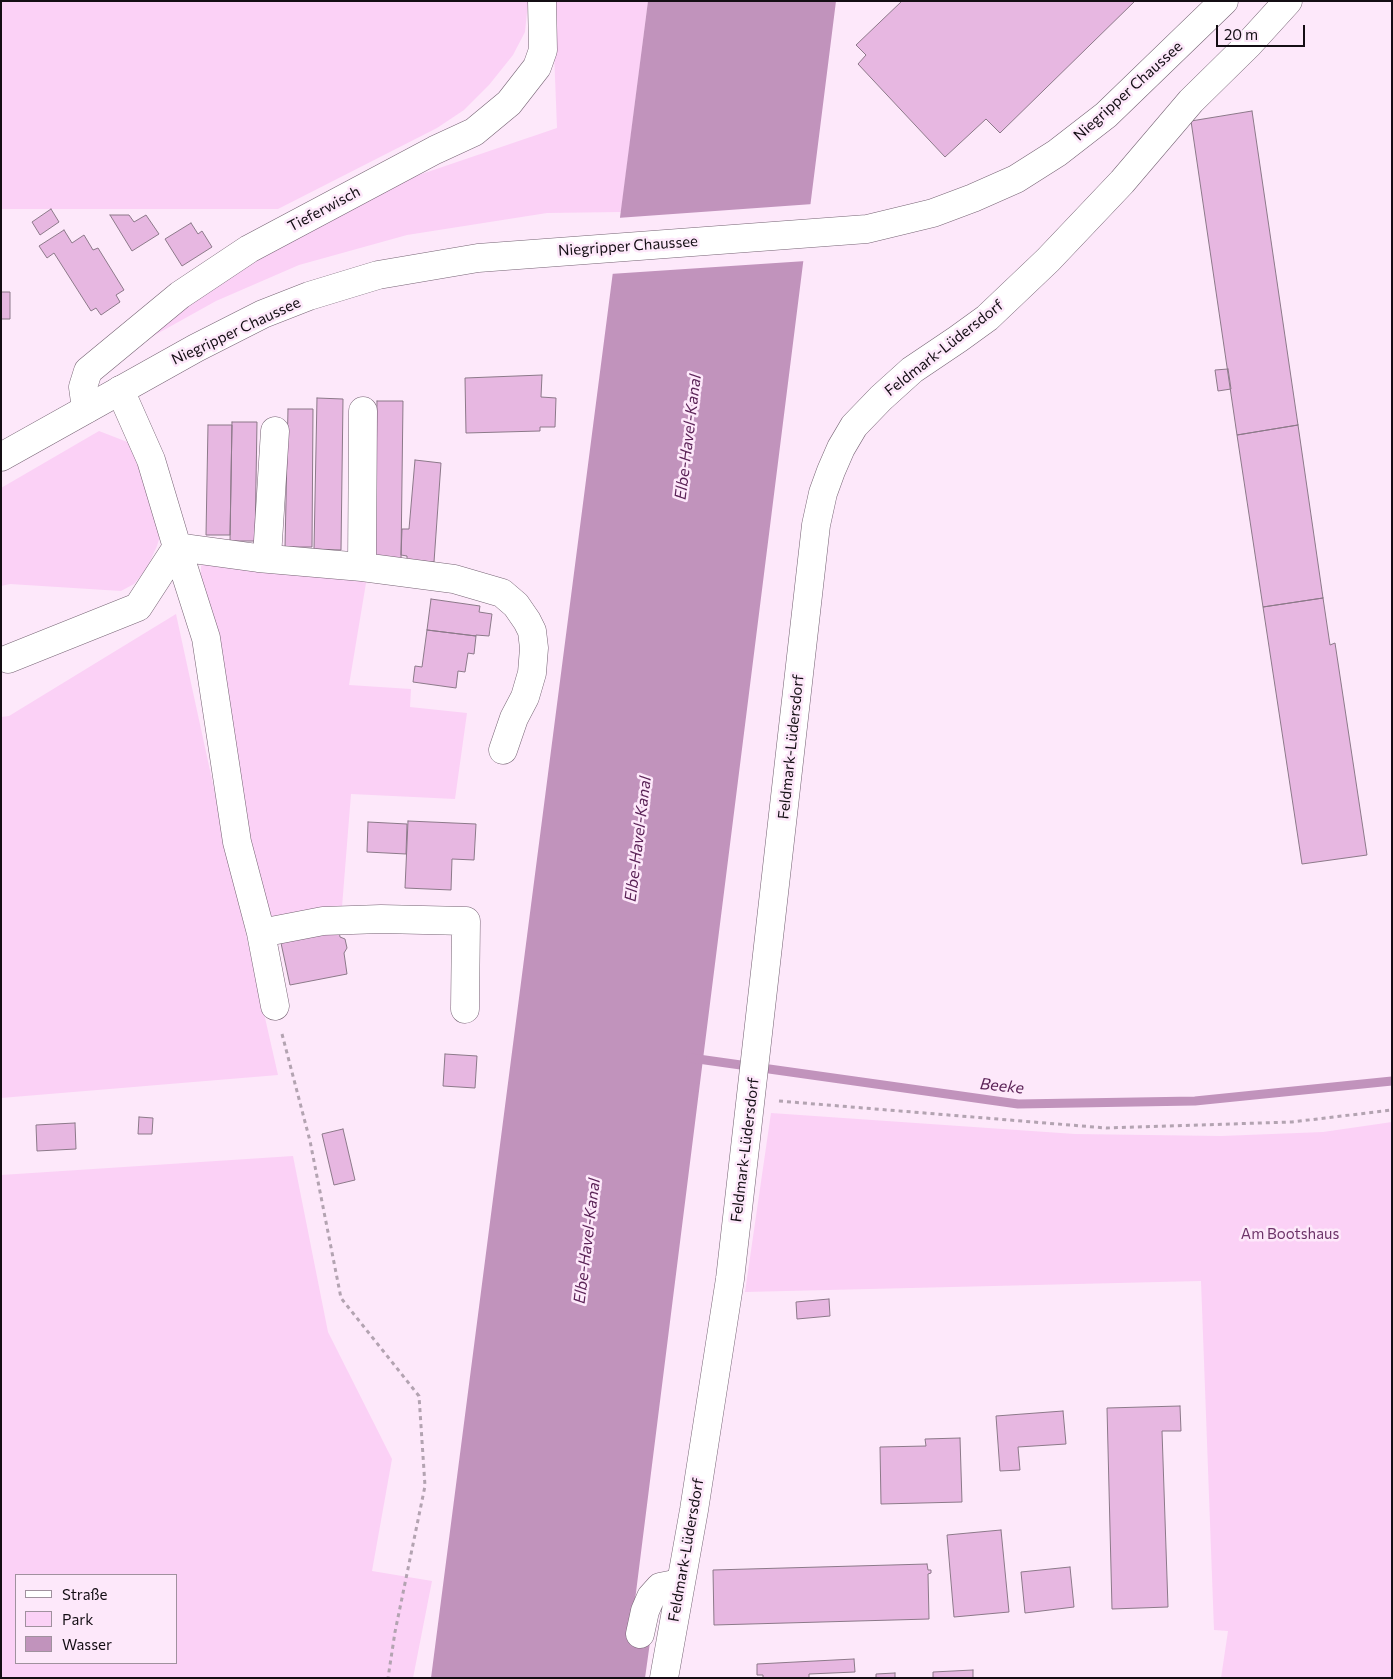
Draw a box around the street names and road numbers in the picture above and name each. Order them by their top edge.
street label: Niegripper Chaussee [1070,37,1186,145]
street label: Tieferwisch [285,182,363,236]
street label: Niegripper Chaussee [557,232,699,260]
street label: Niegripper Chaussee [169,293,303,369]
street label: Feldmark-Lüdersdorf [881,296,1007,400]
street label: Feldmark-Lüdersdorf [774,674,808,820]
street label: Feldmark-Lüdersdorf [727,1077,763,1223]
street label: Feldmark-Lüdersdorf [665,1477,707,1623]

